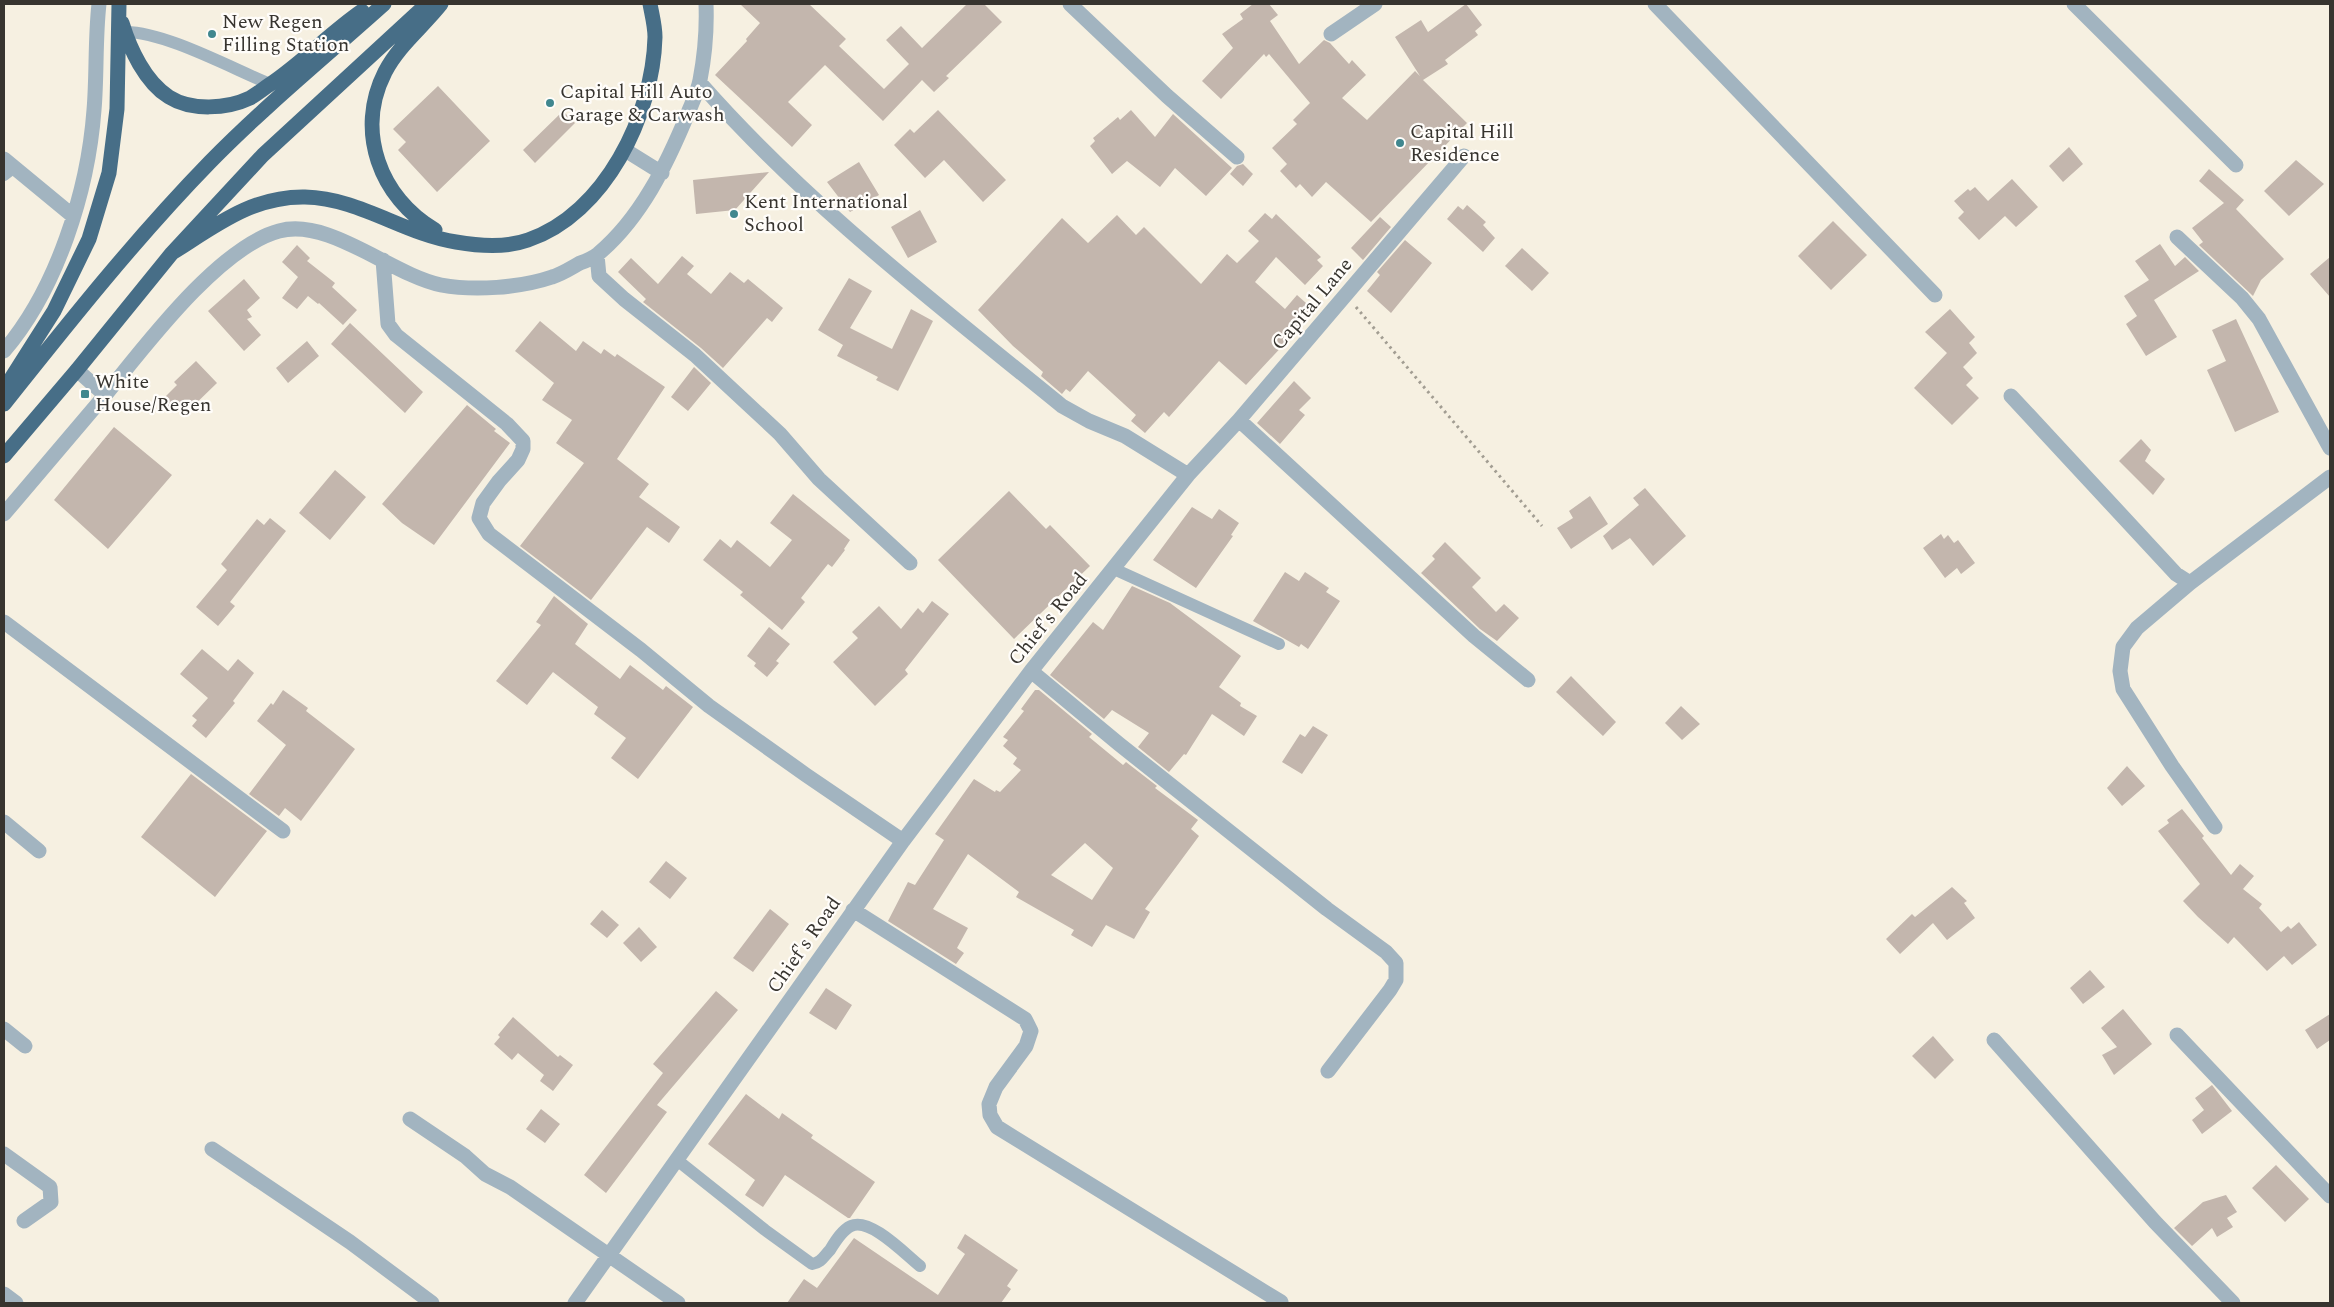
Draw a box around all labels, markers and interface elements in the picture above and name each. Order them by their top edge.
place label: New Regen Filling Station [222,7,349,60]
marker: New Regen Filling Station [206,28,218,40]
place label: Capital Hill Auto Garage & Carwash [560,77,725,130]
marker: Capital Hill Auto Garage & Carwash [544,97,556,109]
place label: Capital Hill Residence [1410,117,1514,170]
marker: Capital Hill Residence [1394,137,1406,149]
place label: Kent International School [744,187,908,240]
marker: Kent International School [728,208,740,220]
street label: Capital Lane [1264,251,1360,357]
place label: White House/Regen [95,367,211,420]
marker: White House/Regen [79,388,91,400]
street label: Chief's Road [1001,566,1095,672]
street label: Chief's Road [759,890,849,1000]

